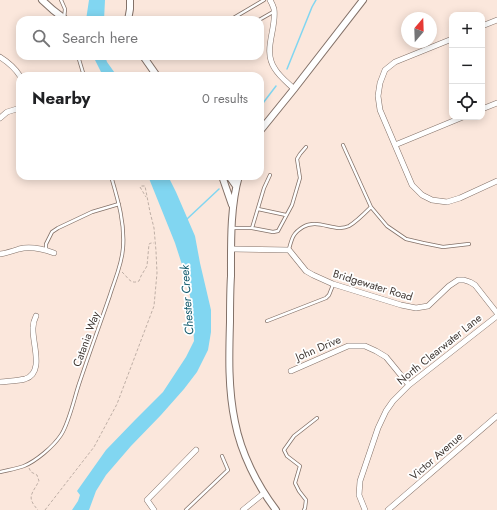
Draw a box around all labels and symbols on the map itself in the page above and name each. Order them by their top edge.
north arrow [401,12,437,48]
water label: Chester Creek [176,264,198,336]
street label: Bridgewater Road [331,265,415,305]
street label: Catania Way [69,309,103,369]
street label: North Clearwater Lane [393,310,485,388]
street label: John Drive [291,331,344,366]
street label: Victor Avenue [406,428,466,483]

